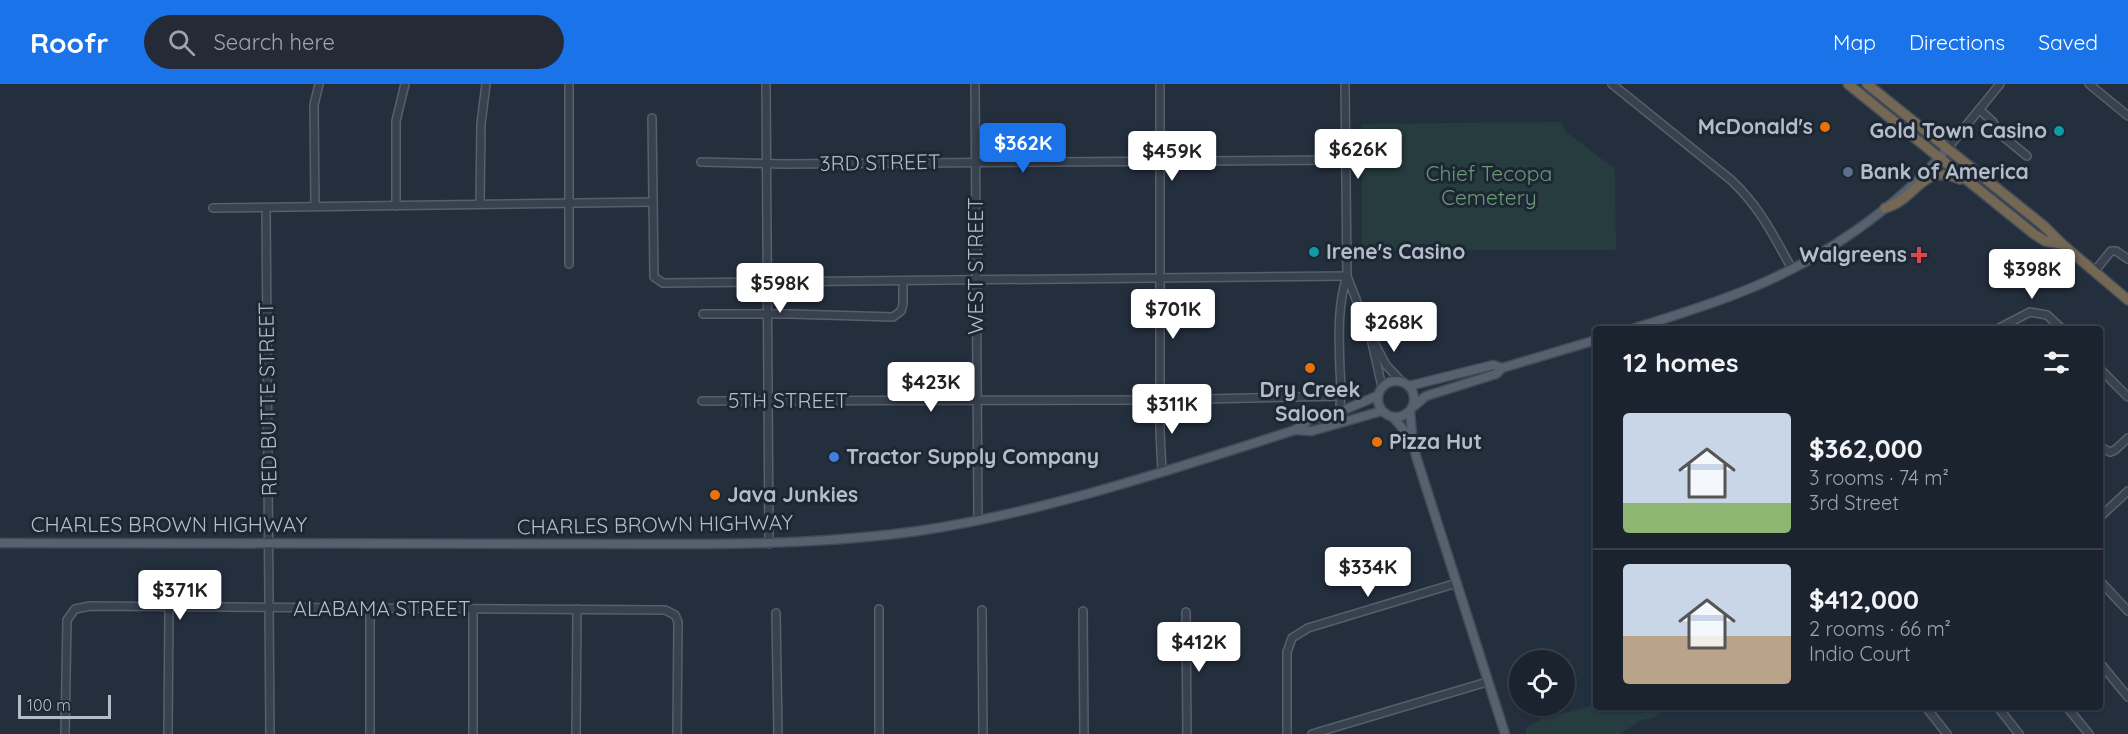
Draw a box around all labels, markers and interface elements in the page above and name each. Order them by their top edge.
search box [144,15,564,69]
text: Roofr [30,25,108,60]
icon: search [165,26,198,59]
text: Search here [213,28,335,56]
text: Map [1833,29,1876,55]
text: Directions [1909,29,2005,55]
text: Saved [2038,29,2098,55]
place label: McDonald's [1698,113,1813,139]
place label: Gold Town Casino [1869,117,2047,143]
marker: McDonald's [1818,120,1832,134]
pin: $362K [981,123,1065,174]
marker: Gold Town Casino [2052,124,2066,138]
pin: $626K [1316,129,1400,180]
text: $362K [994,130,1052,155]
pin: $459K [1130,131,1214,182]
text: $626K [1329,136,1387,161]
text: $459K [1142,138,1202,163]
street label: 3RD STREET [819,148,941,176]
place label: Bank of America [1860,158,2029,184]
park label: Chief Tecopa Cemetery [1426,160,1552,210]
marker: Bank of America [1841,165,1855,179]
street label: WEST STREET [962,197,988,335]
place label: Irene's Casino [1326,238,1465,264]
place label: Walgreens [1799,241,1907,267]
marker: Irene's Casino [1307,245,1321,259]
marker: Walgreens [1912,248,1926,262]
pin: $398K [1990,249,2074,300]
text: $398K [2003,256,2061,281]
pin: $598K [738,263,822,314]
text: $598K [751,270,809,295]
pin: $701K [1131,289,1215,340]
text: $701K [1145,296,1201,321]
street label: RED BUTTE STREET [252,302,282,496]
pin: $268K [1352,302,1436,353]
text: $268K [1365,309,1423,334]
text: 12 homes [1623,346,1739,379]
icon: filters [2040,346,2073,379]
marker: Dry Creek Saloon [1303,361,1317,375]
pin: $423K [889,362,973,413]
text: $423K [902,369,960,394]
place label: Dry Creek Saloon [1260,376,1360,426]
pin: $311K [1130,384,1214,435]
street label: 5TH STREET [728,387,848,413]
text: $311K [1146,391,1198,416]
place label: Pizza Hut [1389,428,1482,454]
text: $362,000 [1809,432,1923,465]
marker: Pizza Hut [1370,435,1384,449]
icon: home [1671,437,1743,509]
place label: Tractor Supply Company [846,443,1099,469]
marker: Tractor Supply Company [827,450,841,464]
text: 3 rooms · 74 m² [1809,465,1949,490]
place label: Java Junkies [727,481,858,507]
marker: Java Junkies [708,488,722,502]
text: 3rd Street [1809,490,1899,515]
street label: CHARLES BROWN HIGHWAY [517,509,794,539]
street label: CHARLES BROWN HIGHWAY [31,511,307,537]
pin: $334K [1326,547,1410,598]
text: $334K [1339,554,1397,579]
pin: $371K [138,570,222,621]
text: $371K [152,577,208,602]
text: $412,000 [1809,583,1919,616]
icon: home [1671,588,1743,660]
street label: ALABAMA STREET [293,595,471,621]
text: 2 rooms · 66 m² [1809,616,1951,641]
pin: $412K [1157,622,1241,673]
text: $412K [1171,629,1227,654]
text: Indio Court [1809,641,1911,666]
map controls [1509,650,1575,716]
button: locate [1509,650,1575,716]
scale bar [18,692,111,720]
text: 100 m [27,695,71,715]

